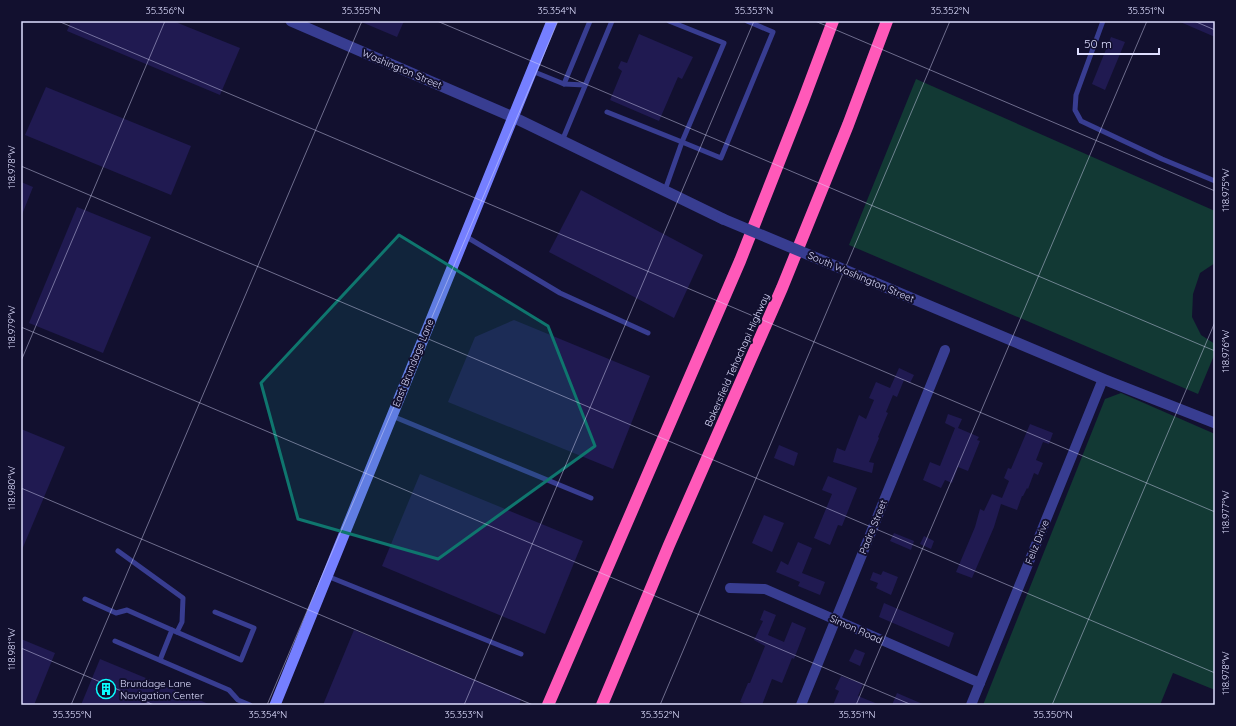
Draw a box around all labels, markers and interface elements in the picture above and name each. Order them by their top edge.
text: 35.356°N [146,4,184,17]
text: 35.355°N [342,4,381,17]
text: 35.354°N [538,4,576,17]
text: 35.353°N [735,4,773,17]
text: 35.352°N [930,4,970,17]
text: 35.351°N [1127,4,1165,17]
scale bar [1078,30,1159,56]
text: 50 m [1084,36,1112,51]
street label: Washington Street [360,46,444,92]
text: 118.978°W [5,145,18,189]
text: 118.975°W [1219,168,1232,212]
street label: South Washington Street [806,249,917,306]
street label: Bakersfield Tehachapi Highway [702,291,772,429]
text: 118.979°W [5,305,18,349]
street label: East Brundage Lane [389,317,437,409]
text: 118.976°W [1219,329,1232,373]
text: 118.980°W [5,465,18,510]
text: 118.977°W [1219,490,1232,534]
street label: Padre Street [856,497,890,556]
street label: Feliz Drive [1022,517,1052,566]
street label: Simon Road [828,612,884,646]
text: 118.981°W [5,628,18,670]
text: 118.978°W [1219,651,1232,695]
place label: Brundage Lane Navigation Center [120,677,204,702]
building icon: Brundage Lane Navigation Center [95,678,117,700]
text: 35.355°N [53,708,92,721]
text: 35.354°N [249,708,287,721]
text: 35.353°N [445,708,483,721]
text: 35.352°N [640,708,680,721]
text: 35.351°N [838,708,876,721]
text: 35.350°N [1033,708,1073,721]

